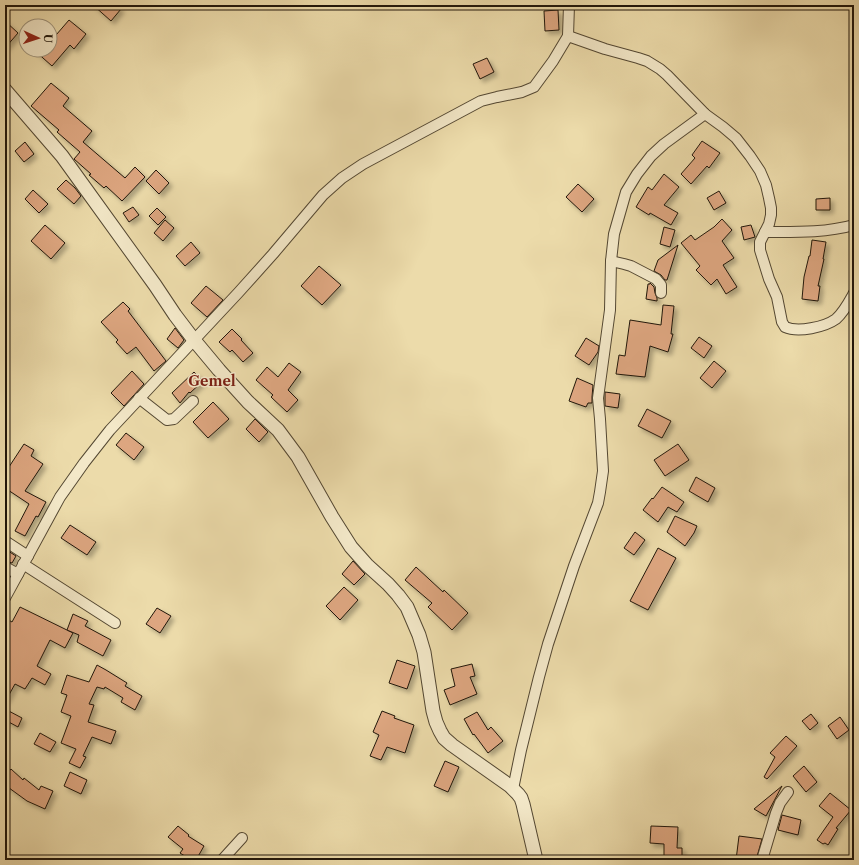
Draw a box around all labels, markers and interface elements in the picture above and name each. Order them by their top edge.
north arrow [18,18,58,58]
text: U [41,34,55,43]
district label: Gemel [188,372,236,390]

